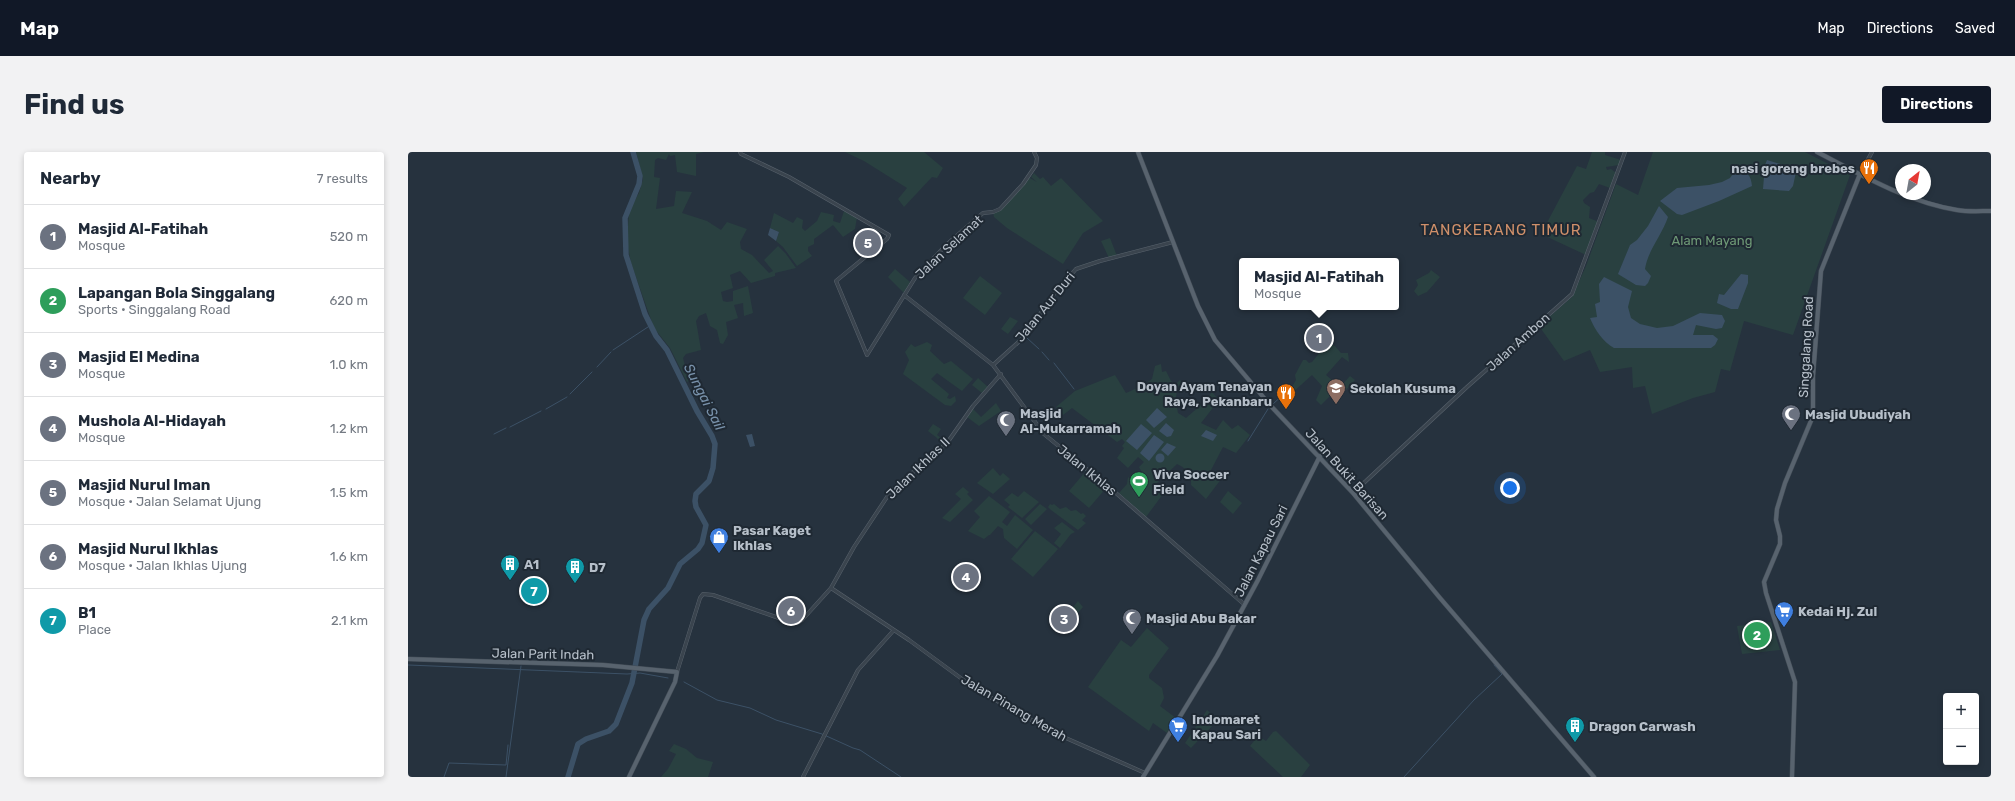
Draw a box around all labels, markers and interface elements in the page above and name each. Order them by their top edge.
text: Map [20,17,59,40]
text: Map [1818,20,1845,37]
text: Directions [1867,20,1933,37]
text: Saved [1955,20,1995,37]
button: Directions [1882,86,1991,123]
text: Find us [24,88,124,121]
restaurant icon: nasi goreng brebes [1858,157,1880,185]
place label: nasi goreng brebes [1731,161,1855,176]
north arrow [1895,164,1931,200]
text: Nearby [40,168,101,188]
text: 7 results [317,171,368,186]
street label: Jalan Selamat [912,212,986,282]
text: Masjid Al-Fatihah [78,220,208,238]
district label: TANGKERANG TIMUR [1420,221,1582,239]
pin: 5 [855,228,881,258]
text: 1 [50,229,56,244]
text: 520 m [330,229,368,244]
park label: Alam Mayang [1672,233,1752,249]
text: Mosque [78,238,125,253]
popup [1239,258,1399,310]
text: Masjid Al-Fatihah [1254,268,1384,286]
street label: Jalan Aur Duri [1012,269,1078,345]
text: Lapangan Bola Singgalang [78,284,275,302]
text: Mosque [1254,286,1301,301]
text: 2 [49,293,57,308]
text: 620 m [330,293,368,308]
street label: Singgalang Road [1796,296,1817,398]
text: Sports · Singgalang Road [78,302,230,317]
street label: Jalan Ambon [1483,310,1553,374]
pin: 1 [1306,323,1332,353]
text: Masjid El Medina [78,348,200,366]
text: 3 [49,357,57,372]
text: 1.0 km [330,357,368,372]
water label: Sungai Sail [680,361,728,434]
text: Mosque [78,366,125,381]
school or university icon: Sekolah Kusuma [1325,377,1347,405]
place label: Doyan Ayam Tenayan Raya, Pekanbaru [1137,379,1272,409]
place label: Sekolah Kusuma [1350,381,1456,396]
restaurant icon: Doyan Ayam Tenayan Raya, Pekanbaru [1275,382,1297,410]
mosque icon: Masjid Ubudiyah [1780,403,1802,431]
place label: Masjid Al-Mukarramah [1020,406,1121,436]
place label: Masjid Ubudiyah [1805,407,1911,422]
mosque icon: Masjid Al-Mukarramah [995,409,1017,437]
text: Mushola Al-Hidayah [78,412,226,430]
text: 4 [49,421,57,436]
text: 1.2 km [330,421,368,436]
street label: Jalan Bukit Barisan [1302,425,1392,523]
text: Mosque [78,430,125,445]
street label: Jalan Ikhlas II [883,434,953,502]
street label: Jalan Ikhlas [1054,442,1120,499]
place label: Viva Soccer Field [1153,467,1229,497]
sports icon: Viva Soccer Field [1128,470,1150,498]
text: Masjid Nurul Iman [78,476,210,494]
your location [1500,478,1520,498]
text: 5 [49,485,57,500]
text: 1.5 km [330,485,368,500]
text: Mosque · Jalan Selamat Ujung [78,494,261,509]
street label: Jalan Kapau Sari [1231,503,1291,599]
place label: Pasar Kaget Ikhlas [733,523,811,553]
shop icon: Pasar Kaget Ikhlas [708,526,730,554]
text: Masjid Nurul Ikhlas [78,540,218,558]
text: 6 [49,549,57,564]
text: 1.6 km [330,549,368,564]
building icon: A1 [499,553,521,581]
building icon: D7 [564,556,586,584]
place label: A1 [524,557,539,572]
text: Mosque · Jalan Ikhlas Ujung [78,558,247,573]
place label: D7 [589,560,606,575]
pin: 4 [953,562,979,592]
pin: 7 [521,576,547,606]
pin: 6 [778,596,804,626]
supermarket icon: Kedai Hj. Zul [1773,600,1795,628]
text: B1 [78,604,96,622]
pin: 3 [1051,604,1077,634]
place label: Kedai Hj. Zul [1798,604,1877,619]
mosque icon: Masjid Abu Bakar [1121,607,1143,635]
place label: Masjid Abu Bakar [1146,611,1256,626]
text: 7 [49,613,57,628]
text: 2.1 km [331,613,368,628]
pin: 2 [1744,620,1770,650]
text: Place [78,622,111,637]
street label: Jalan Parit Indah [491,646,595,662]
street label: Jalan Pinang Merah [958,672,1070,745]
map controls [1943,693,1979,765]
button: + [1943,693,1979,729]
place label: Indomaret Kapau Sari [1192,712,1261,742]
supermarket icon: Indomaret Kapau Sari [1167,715,1189,743]
building icon: Dragon Carwash [1564,715,1586,743]
place label: Dragon Carwash [1589,719,1696,734]
button: − [1943,729,1979,765]

